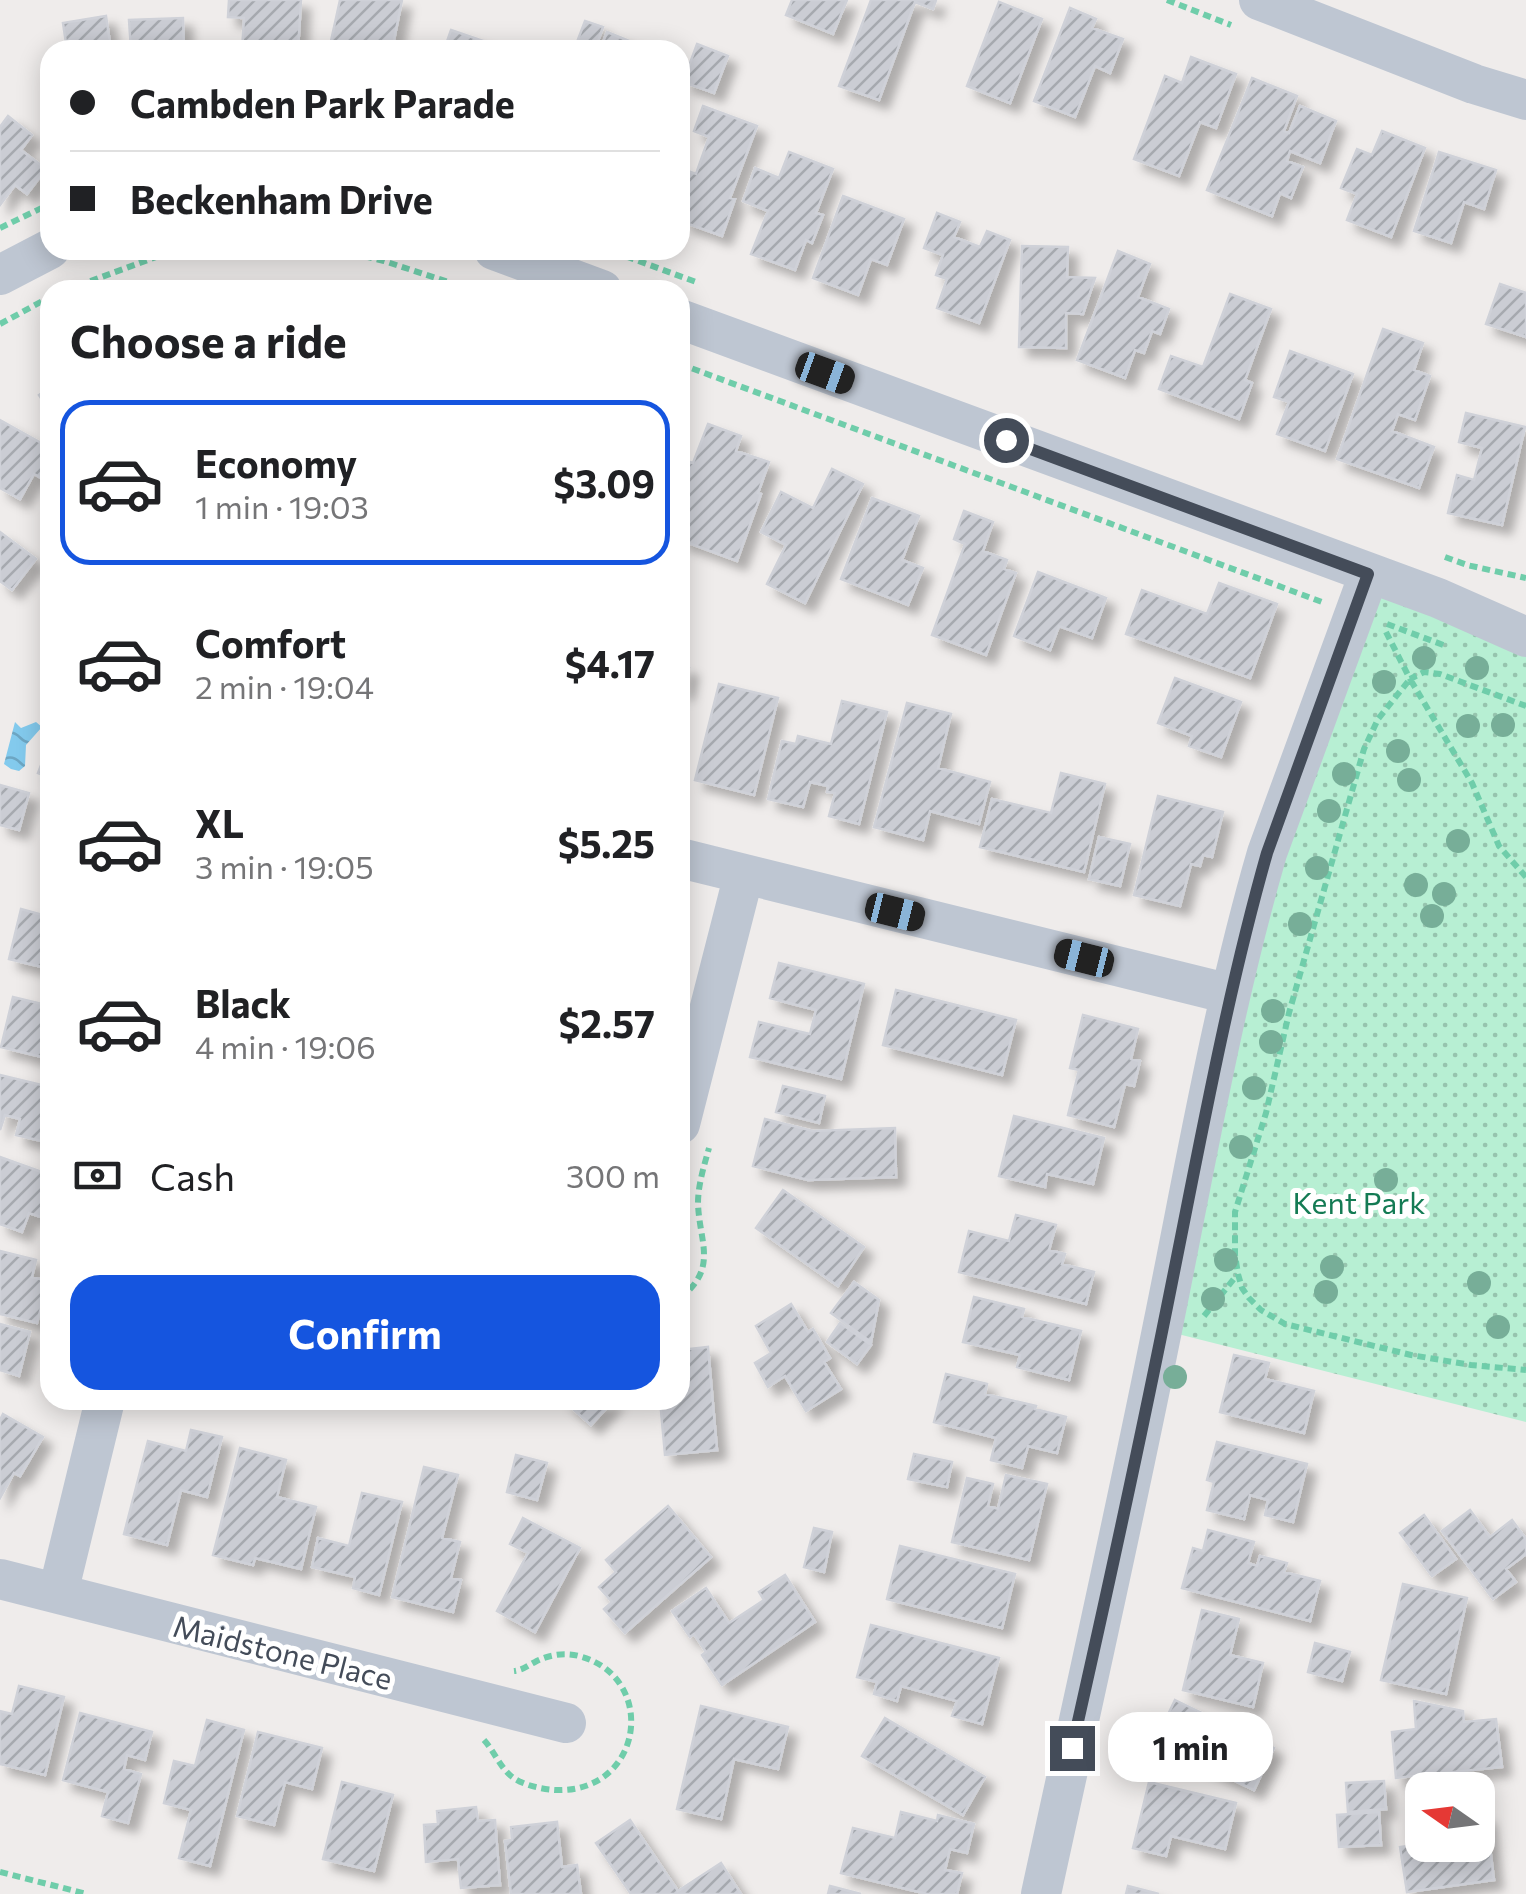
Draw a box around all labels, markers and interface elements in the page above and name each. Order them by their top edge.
text: Cambden Park Parade [130,79,515,126]
text: Beckenham Drive [130,175,433,222]
text: Choose a ride [70,312,347,367]
car [792,349,858,397]
route start [984,418,1029,463]
icon: car [75,438,165,528]
text: Economy [195,439,357,486]
text: $3.09 [553,459,655,506]
text: 1 min · 19:03 [195,486,369,526]
icon: car [75,618,165,708]
text: Comfort [195,619,346,666]
text: $4.17 [565,639,655,686]
text: 2 min · 19:04 [195,666,374,706]
icon: car [75,798,165,888]
text: XL [195,799,244,846]
text: $5.25 [558,819,655,866]
text: 3 min · 19:05 [195,846,374,886]
car [862,890,928,934]
car [1051,936,1117,980]
icon: car [75,978,165,1068]
text: Black [195,979,291,1026]
text: $2.57 [558,999,655,1046]
text: 4 min · 19:06 [195,1026,376,1066]
icon: cash [70,1148,125,1203]
text: Cash [150,1152,235,1199]
text: 300 m [566,1155,660,1195]
park label: Kent Park [1293,1183,1425,1220]
button: Confirm [70,1275,660,1390]
street label: Maidstone Place [170,1606,396,1696]
callout: 1 min [1107,1713,1272,1783]
route end [1050,1726,1095,1771]
text: 1 min [1153,1727,1228,1767]
north arrow [1405,1772,1495,1862]
map controls [1405,1772,1495,1862]

